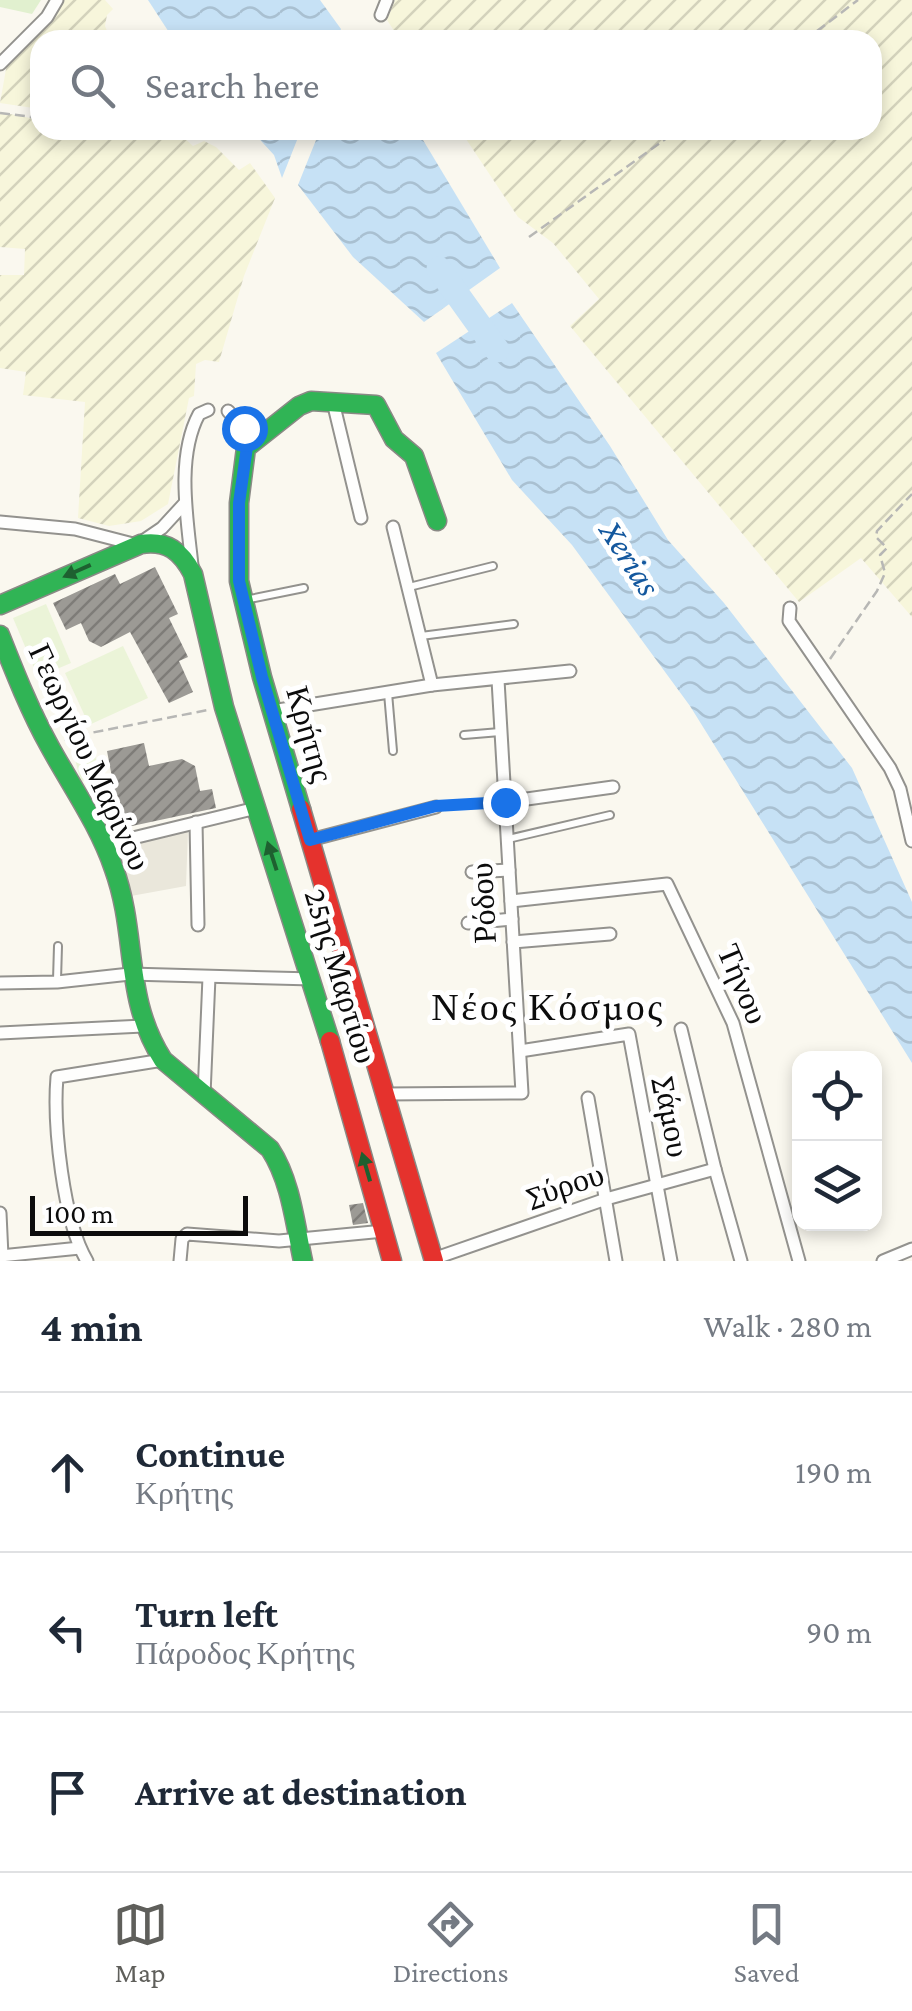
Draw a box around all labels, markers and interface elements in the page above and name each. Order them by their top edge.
search box [30,30,882,140]
icon: search [65,58,120,113]
text: Search here [145,64,319,106]
route start [222,406,268,452]
water label: Xerias [591,512,669,603]
one-way arrow [62,563,92,579]
street label: Γεωργίου Μαρίνου [22,638,158,876]
street label: Κρήτης [279,682,341,786]
route end [483,780,529,826]
one-way arrow [263,841,278,871]
street label: Ρόδου [463,862,503,944]
street label: 25ης Μαρτίου [297,885,385,1067]
street label: Τήνου [710,939,776,1029]
district label: Νέος Κόσμος [431,986,665,1029]
map controls [792,1051,882,1231]
button: locate [792,1051,882,1141]
street label: Σάμου [647,1074,697,1160]
button: layers [792,1141,882,1231]
one-way arrow [358,1151,373,1182]
street label: Σύρου [522,1156,608,1214]
scale bar [30,1191,248,1236]
text: 100 m [45,1198,114,1229]
text: 4 min [40,1303,143,1350]
text: Walk · 280 m [704,1308,872,1344]
text: Continue [135,1433,285,1475]
icon: ahead [40,1445,95,1500]
text: 190 m [795,1454,872,1490]
text: Κρήτης [135,1475,233,1511]
text: Turn left [135,1593,278,1635]
icon: left [40,1605,95,1660]
text: 90 m [806,1614,872,1650]
text: Πάροδος Κρήτης [135,1635,355,1671]
icon: arrive [40,1765,95,1820]
text: Arrive at destination [135,1771,467,1813]
tab: Map [113,1897,168,1988]
tab: Directions [393,1897,509,1988]
tab: Saved [734,1897,799,1988]

